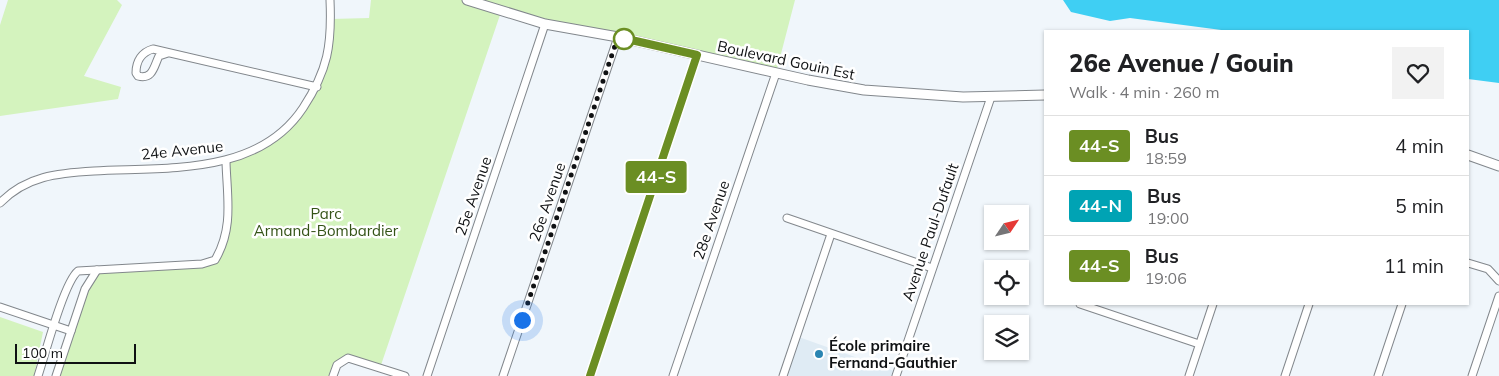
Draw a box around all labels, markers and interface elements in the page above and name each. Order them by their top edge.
unlabelled marker [613,28,635,50]
street label: Boulevard Gouin Est [716,36,856,84]
button: heart [1392,47,1444,99]
text: 26e Avenue / Gouin [1069,48,1294,78]
text: Walk · 4 min · 260 m [1069,82,1220,102]
text: Bus [1145,124,1179,148]
text: 44-S [1079,134,1120,157]
text: 4 min [1395,134,1444,158]
street label: 24e Avenue [140,136,224,164]
text: 18:59 [1145,148,1187,168]
street label: 25e Avenue [451,154,495,238]
street label: 26e Avenue [525,160,569,244]
line badge: 44-S [621,161,691,193]
street label: Avenue Paul-Dufault [897,161,963,303]
text: 44-S [636,165,676,188]
street label: 28e Avenue [689,178,733,262]
text: Bus [1147,184,1181,208]
text: 44-N [1079,194,1122,217]
text: 5 min [1395,194,1444,218]
park label: Parc Armand-Bombardier [254,204,399,240]
north arrow [984,205,1029,250]
map controls [984,205,1029,360]
text: 19:00 [1147,208,1189,228]
text: Bus [1145,244,1179,268]
text: 44-S [1079,254,1120,277]
text: 11 min [1384,254,1444,278]
button: locate [984,260,1029,305]
text: 19:06 [1145,268,1187,288]
your location [510,308,535,333]
button: layers [984,315,1029,360]
place label: École primaire Fernand-Gauthier [829,336,957,372]
scale bar [15,341,136,364]
text: 100 m [22,344,63,362]
marker: École primaire Fernand-Gauthier [813,348,825,360]

